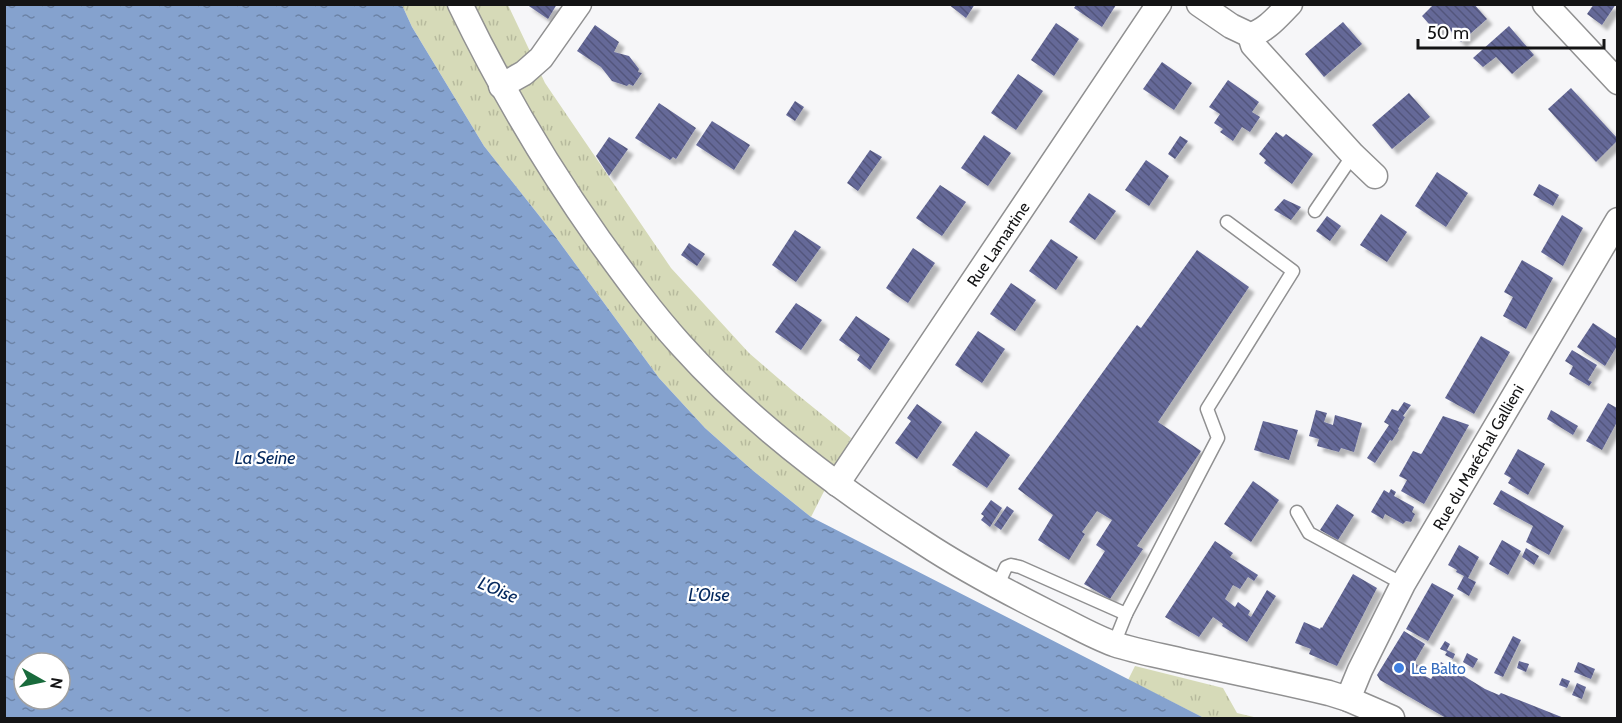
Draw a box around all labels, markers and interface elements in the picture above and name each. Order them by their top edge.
scale bar [1418,12,1604,50]
text: 50 m [1427,22,1469,44]
street label: Rue Lamartine [963,198,1034,290]
street label: Rue du Maréchal Gallieni [1429,381,1528,533]
water label: La Seine [234,447,296,469]
water label: L'Oise [475,572,521,608]
water label: L’Oise [688,584,730,606]
north arrow [12,651,72,711]
place label: Le Balto [1411,659,1466,678]
marker: Le Balto [1392,661,1406,675]
text: N [46,676,67,690]

